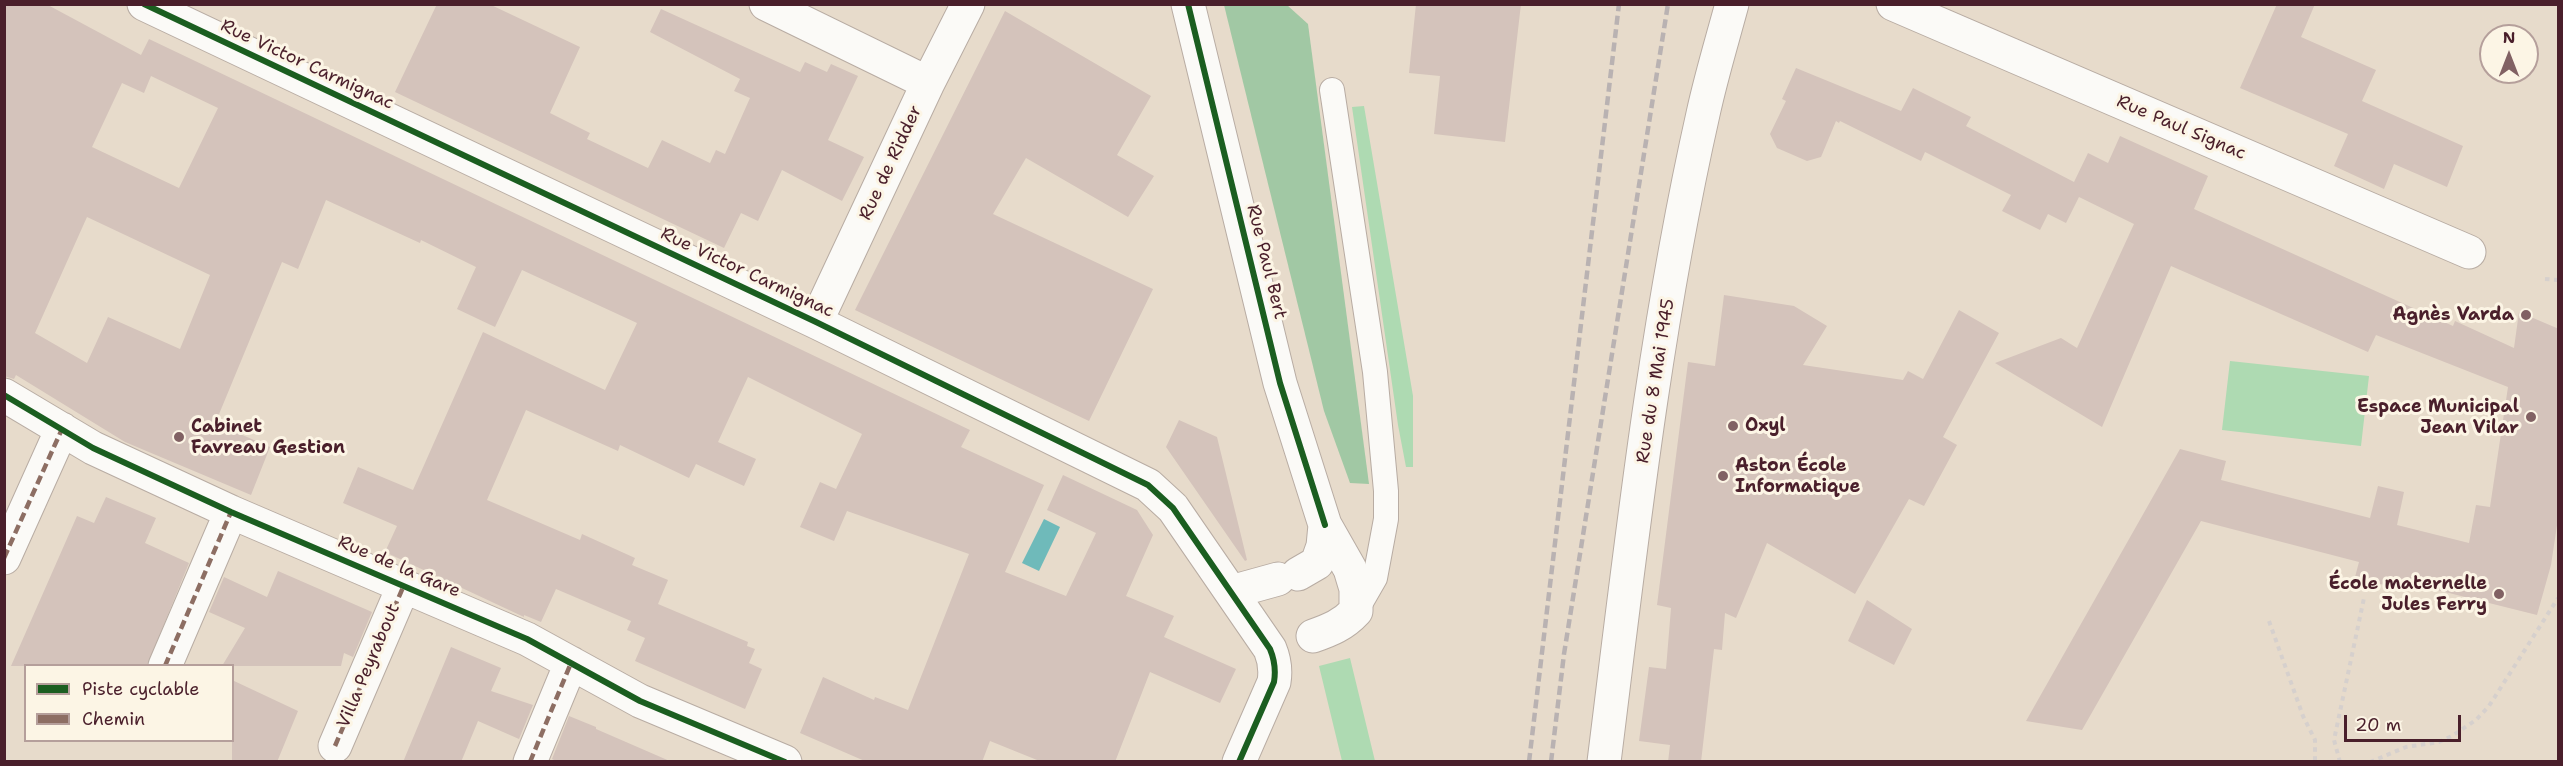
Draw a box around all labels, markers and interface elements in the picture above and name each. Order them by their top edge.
street label: Rue Victor Carmignac [217,15,397,115]
north arrow [2479,24,2539,84]
text: N [2503,27,2515,48]
street label: Rue Paul Signac [2113,91,2249,165]
street label: Rue de Ridder [855,102,927,224]
street label: Rue Paul Bert [1241,202,1291,322]
street label: Rue Victor Carmignac [657,223,837,323]
street label: Rue du 8 Mai 1945 [1632,297,1680,465]
place label: Agnès Varda [2392,304,2514,326]
marker: Agnès Varda [2519,308,2533,322]
place label: Espace Municipal Jean Vilar [2357,396,2519,438]
marker: Espace Municipal Jean Vilar [2524,410,2538,424]
place label: Oxyl [1745,415,1786,437]
place label: Cabinet Favreau Gestion [191,416,345,458]
marker: Oxyl [1726,419,1740,433]
marker: Cabinet Favreau Gestion [172,430,186,444]
place label: Aston École Informatique [1735,455,1860,498]
marker: Aston École Informatique [1716,469,1730,483]
street label: Rue de la Gare [334,531,464,603]
place label: École maternelle Jules Ferry [2329,573,2487,616]
marker: École maternelle Jules Ferry [2492,587,2506,601]
street label: Villa Peyrabout [333,601,405,731]
legend [24,664,234,742]
text: Piste cyclable [82,677,199,701]
scale bar [2347,703,2464,741]
text: Chemin [82,707,145,731]
text: 20 m [2355,713,2401,737]

